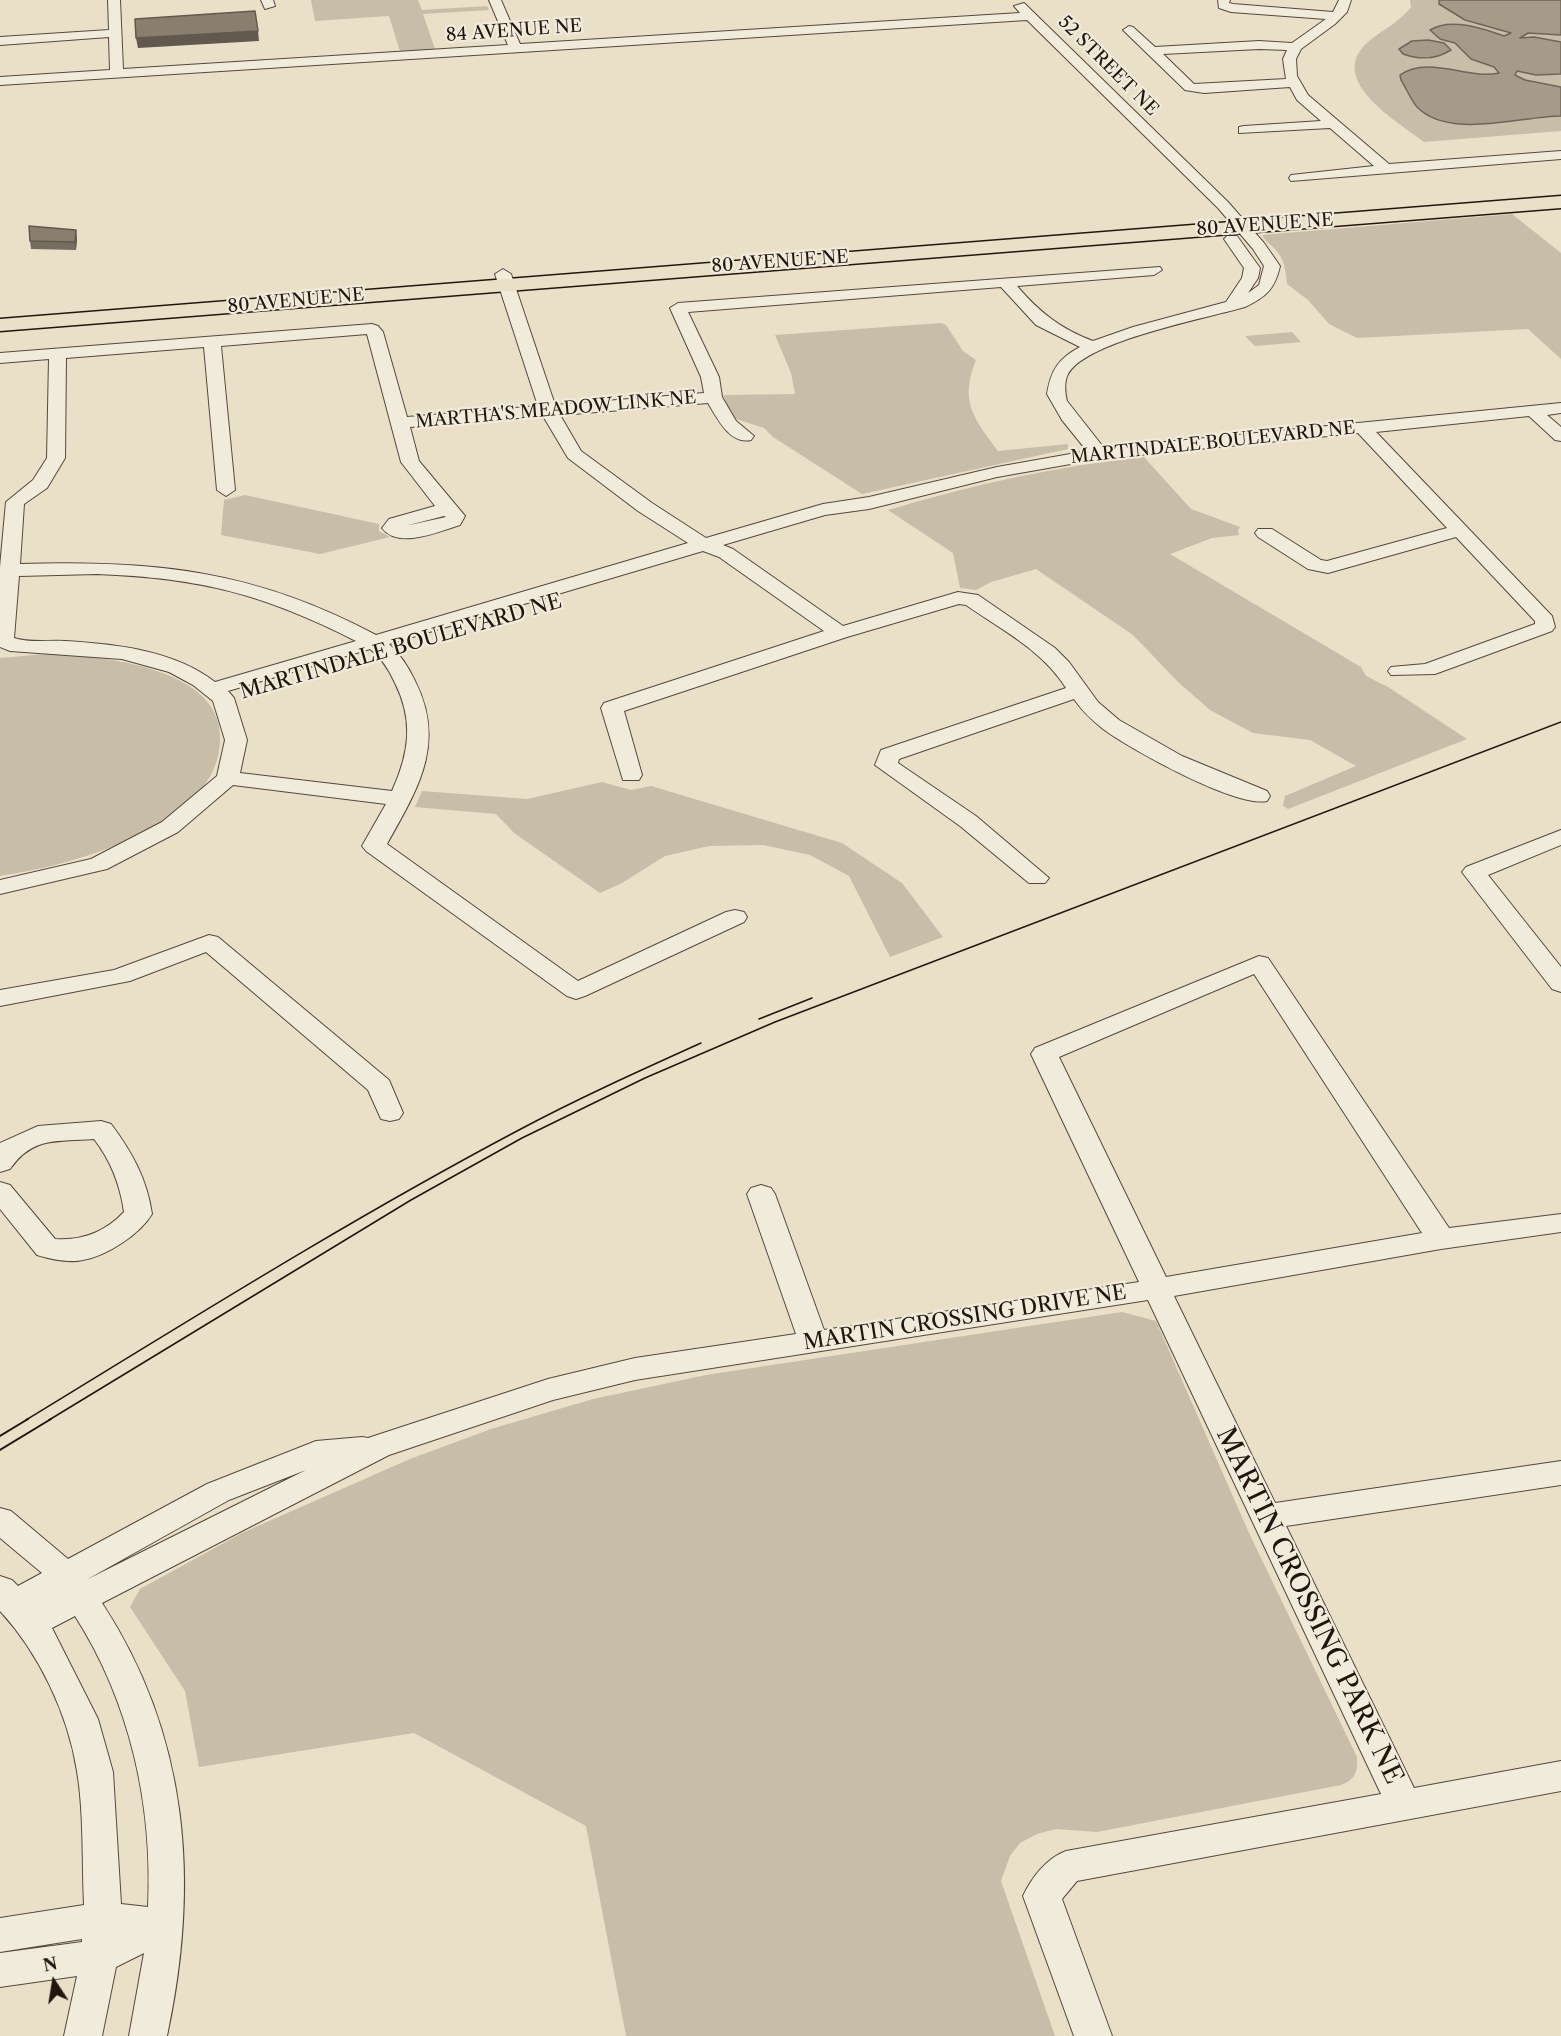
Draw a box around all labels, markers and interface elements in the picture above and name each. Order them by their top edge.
street label: 52 STREET NE [1053,11,1163,121]
street label: 84 AVENUE NE [445,15,583,47]
street label: 80 AVENUE NE [1196,209,1334,241]
street label: 80 AVENUE NE [711,246,849,278]
street label: 80 AVENUE NE [227,284,365,318]
street label: MARTHA'S MEADOW LINK NE [415,387,697,433]
street label: MARTINDALE BOULEVARD NE [1070,417,1356,469]
street label: MARTINDALE BOULEVARD NE [237,589,565,705]
street label: MARTIN CROSSING DRIVE NE [802,1280,1128,1356]
street label: MARTIN CROSSING PARK NE [1209,1423,1409,1789]
north arrow [24,1952,84,2012]
text: N [41,1953,59,1976]

